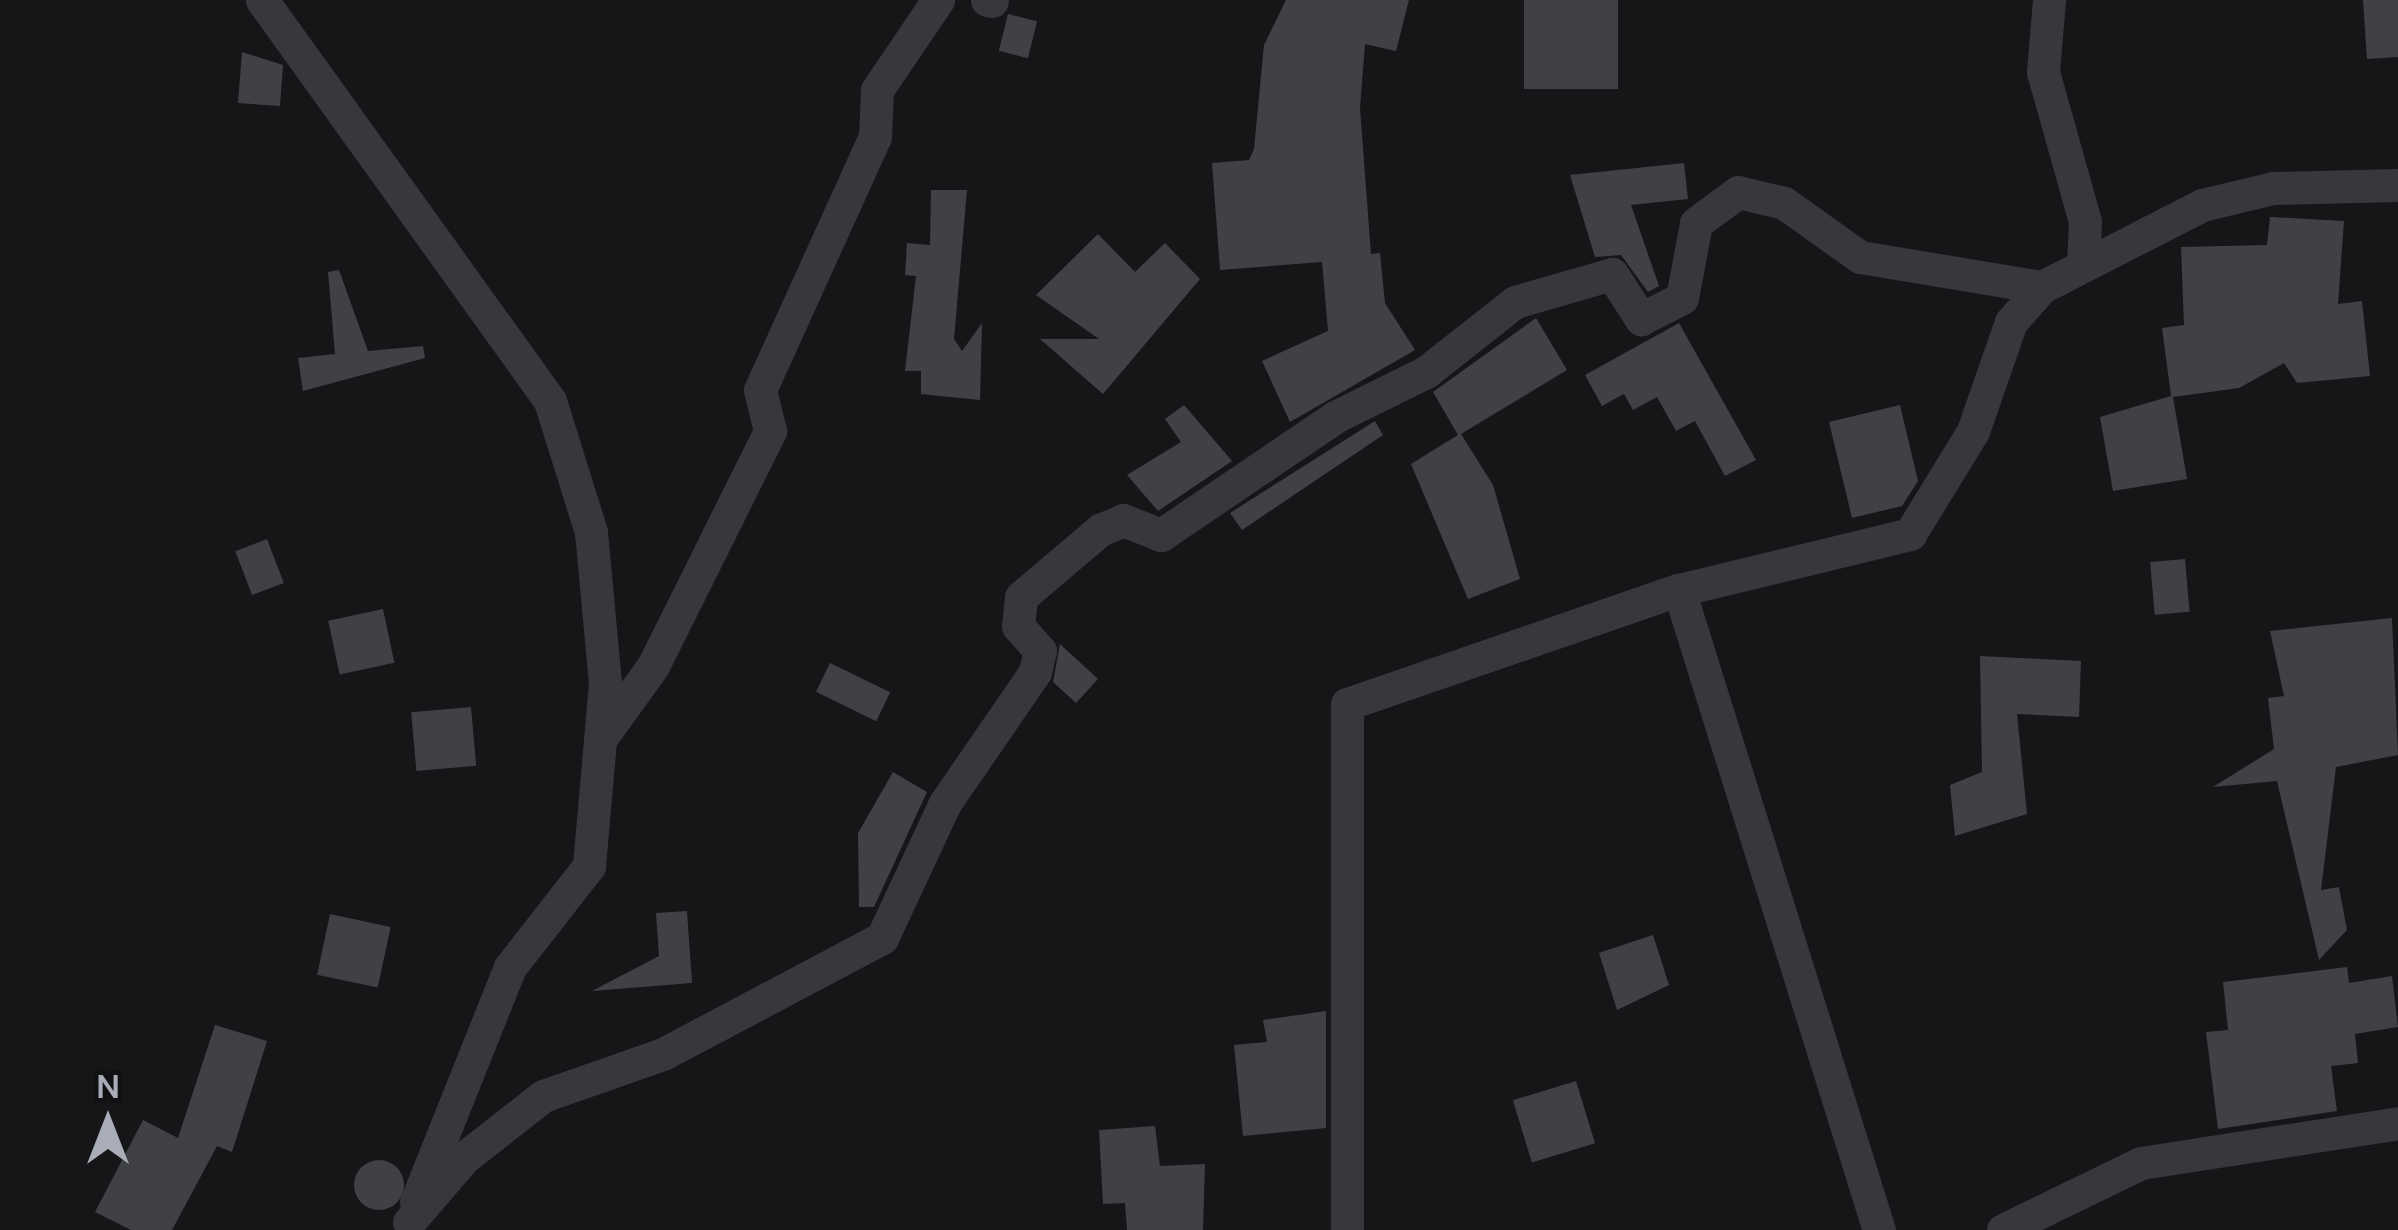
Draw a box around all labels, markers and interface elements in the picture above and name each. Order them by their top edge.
north arrow [48,1062,168,1182]
text: N [96,1063,120,1108]

